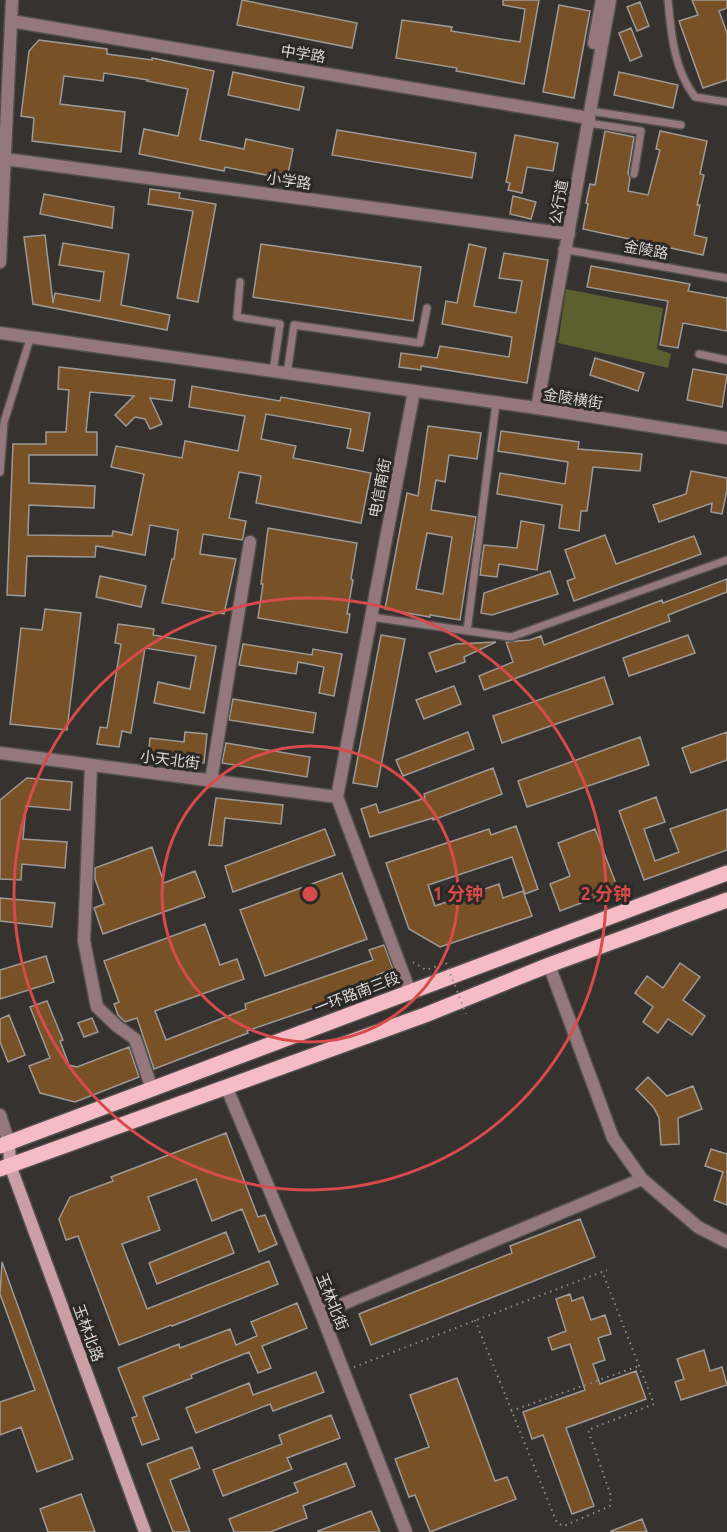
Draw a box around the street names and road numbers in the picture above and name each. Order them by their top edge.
street label: 中学路 [280,42,327,65]
street label: 小学路 [266,169,313,192]
street label: 公行道 [546,178,571,226]
street label: 金陵路 [622,237,670,262]
street label: 金陵横街 [542,385,604,412]
street label: 电信南街 [365,457,394,519]
street label: 小天北街 [139,747,201,772]
street label: 一环路南三段 [312,968,402,1017]
street label: 玉林北街 [313,1271,352,1333]
street label: 玉林北路 [70,1302,107,1364]

